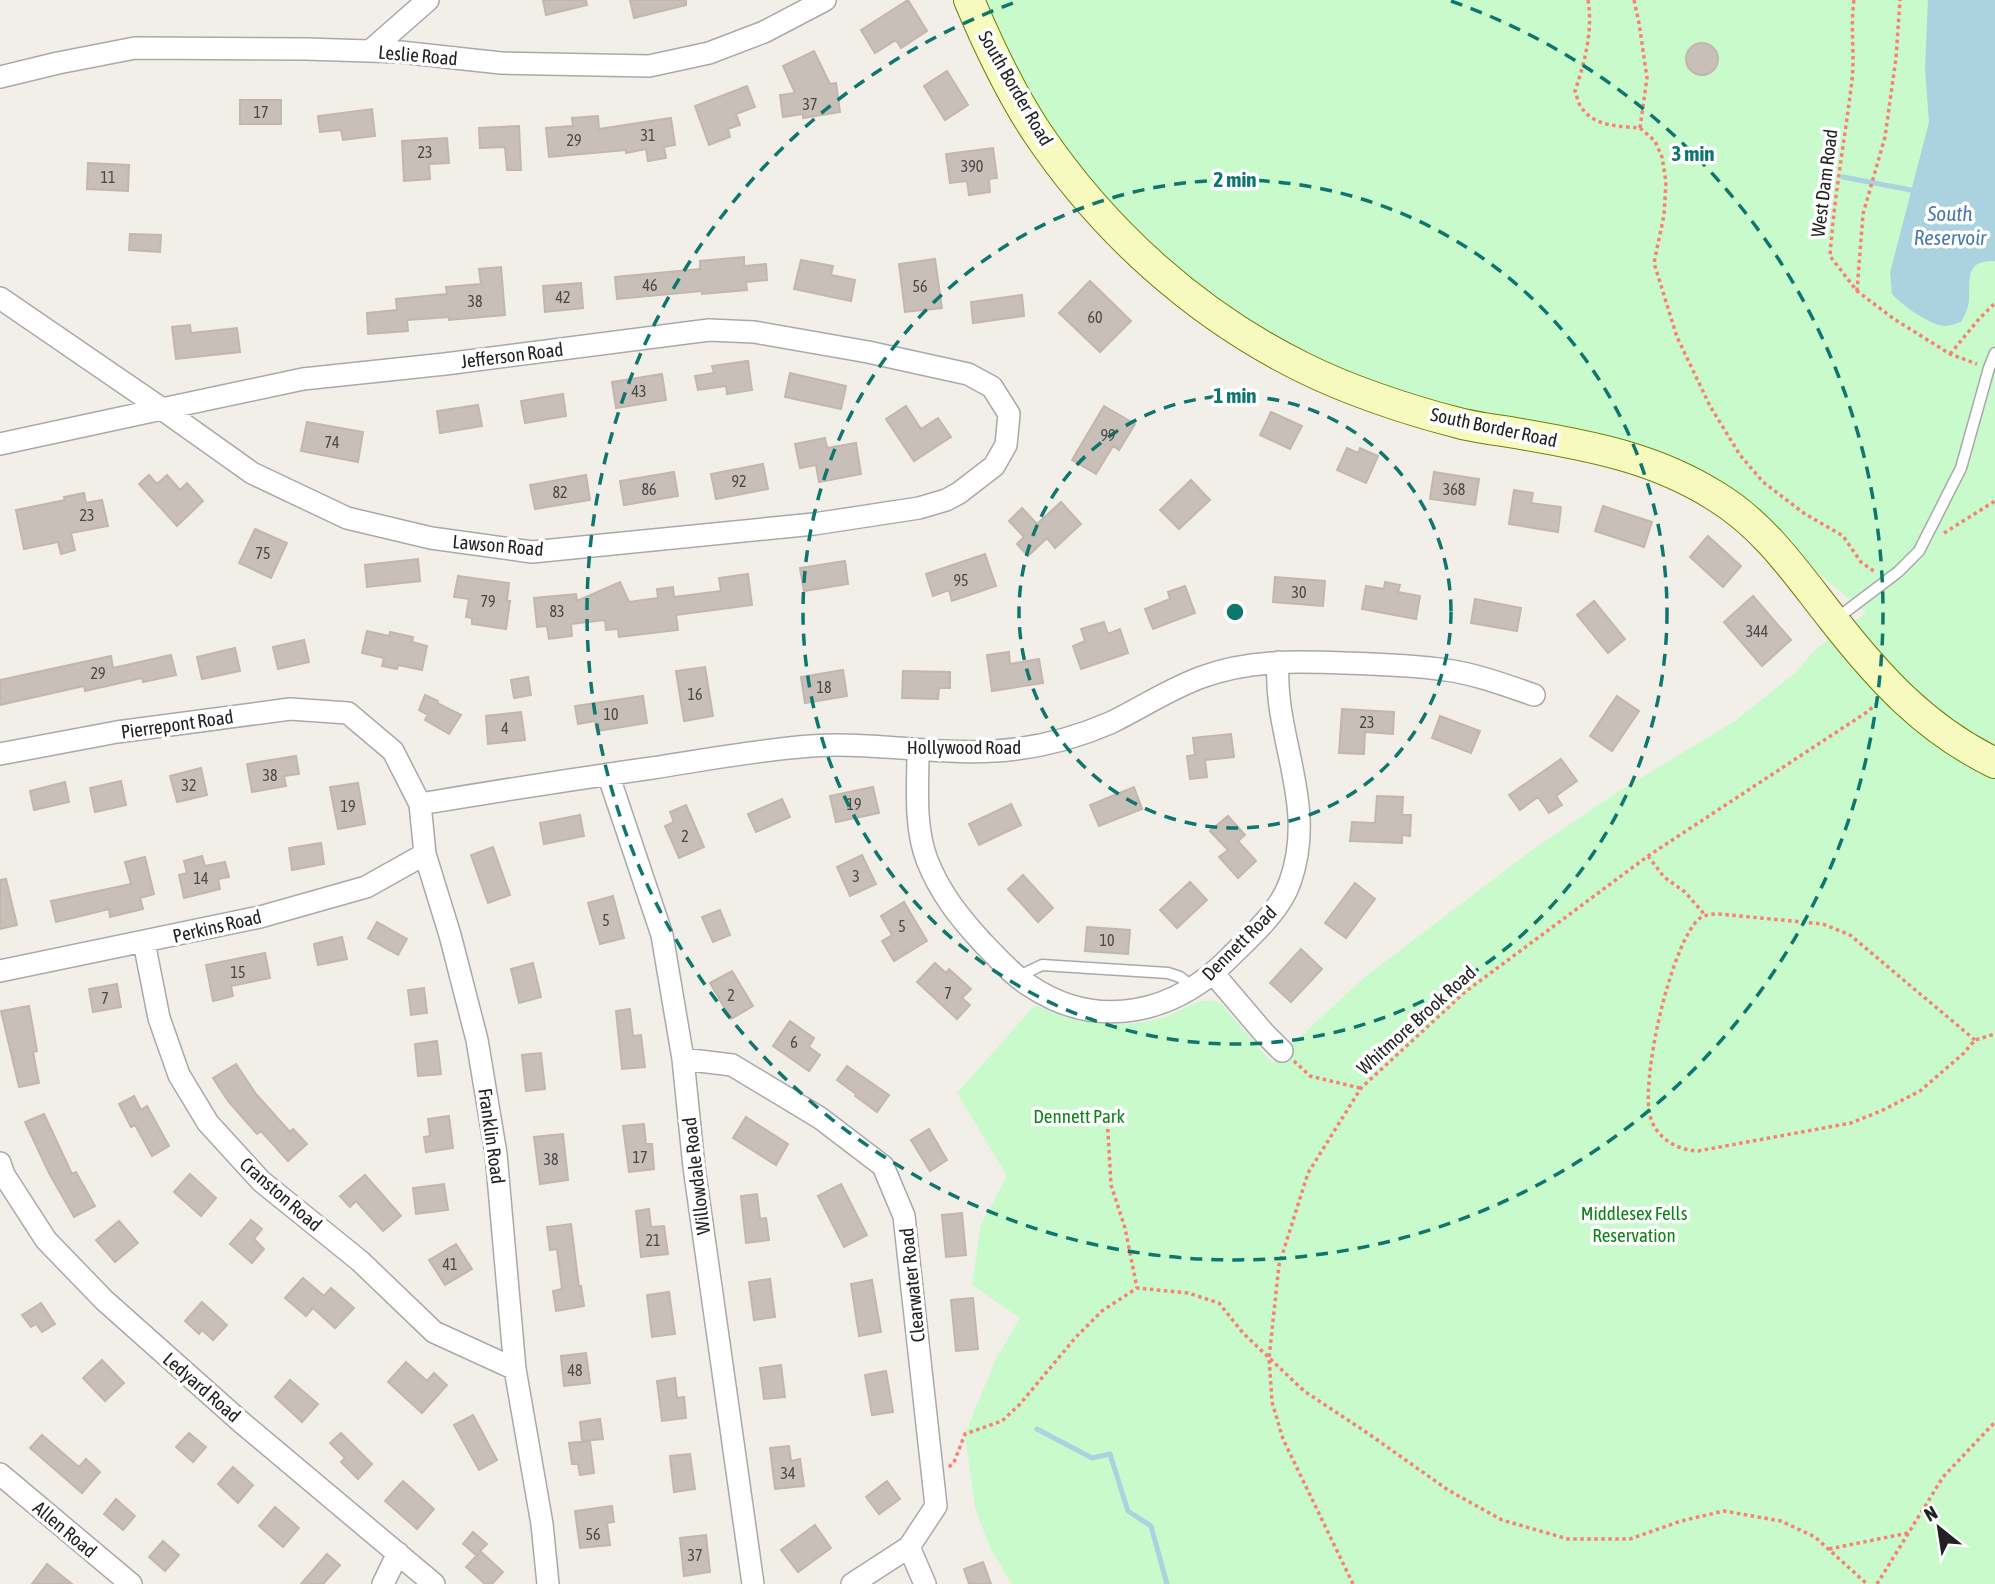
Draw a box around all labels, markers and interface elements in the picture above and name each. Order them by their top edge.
street label: South Border Road [974,27,1058,149]
street label: Leslie Road [377,41,459,69]
house number: 37 [802,95,818,113]
house number: 17 [253,103,269,121]
house number: 31 [640,126,656,144]
street label: West Dam Road [1806,128,1842,238]
house number: 29 [566,131,582,149]
text: 3 min [1672,141,1714,165]
house number: 23 [417,143,433,161]
house number: 390 [961,157,983,175]
text: 2 min [1214,167,1256,191]
house number: 11 [100,168,116,186]
water label: South Reservoir [1914,201,1987,249]
house number: 46 [642,276,658,294]
house number: 56 [912,277,928,295]
house number: 42 [555,288,571,306]
house number: 38 [467,292,483,310]
house number: 60 [1087,308,1103,326]
street label: Jefferson Road [460,338,564,372]
house number: 43 [631,382,647,400]
text: 1 min [1214,383,1256,407]
street label: South Border Road [1429,403,1559,451]
house number: 99 [1100,426,1116,444]
house number: 74 [324,433,340,451]
house number: 92 [731,472,747,490]
house number: 86 [641,480,657,498]
house number: 368 [1443,480,1465,498]
house number: 82 [552,483,568,501]
house number: 23 [79,506,95,524]
street label: Lawson Road [452,530,544,560]
house number: 75 [255,544,271,562]
house number: 95 [953,571,969,589]
house number: 30 [1291,583,1307,601]
house number: 79 [480,592,496,610]
centre of rings [1223,600,1247,624]
house number: 83 [549,602,565,620]
house number: 344 [1746,622,1768,640]
house number: 29 [90,664,106,682]
house number: 18 [816,678,832,696]
house number: 16 [687,685,703,703]
street label: Pierrepont Road [119,705,235,743]
house number: 10 [603,705,619,723]
house number: 23 [1359,713,1375,731]
house number: 4 [501,719,509,737]
street label: Hollywood Road [907,736,1021,758]
house number: 38 [262,766,278,784]
house number: 32 [181,776,197,794]
house number: 19 [846,795,862,813]
house number: 19 [340,797,356,815]
house number: 2 [681,827,689,845]
house number: 3 [852,867,860,885]
house number: 14 [193,869,209,887]
street label: Dennett Road [1197,901,1281,985]
street label: Perkins Road [171,905,263,947]
house number: 5 [602,911,610,929]
house number: 5 [898,917,906,935]
house number: 10 [1099,931,1115,949]
street label: Whitmore Brook Road [1352,961,1480,1079]
house number: 15 [230,963,246,981]
house number: 7 [944,984,952,1002]
house number: 2 [727,986,735,1004]
house number: 7 [101,989,109,1007]
house number: 6 [790,1033,798,1051]
street label: Franklin Road [474,1087,510,1185]
park label: Dennett Park [1033,1105,1125,1127]
street label: Willowdale Road [678,1116,714,1236]
house number: 17 [632,1148,648,1166]
house number: 38 [543,1150,559,1168]
street label: Cranston Road [236,1153,326,1235]
park label: Middlesex Fells Reservation [1581,1202,1688,1246]
street label: Clearwater Road [895,1227,929,1343]
house number: 21 [645,1231,661,1249]
house number: 41 [442,1255,458,1273]
street label: Ledyard Road [159,1348,245,1426]
house number: 48 [567,1361,583,1379]
house number: 34 [780,1464,796,1482]
north arrow [1904,1493,1974,1563]
street label: Allen Road [29,1496,101,1562]
text: N [1920,1501,1941,1526]
house number: 56 [585,1525,601,1543]
house number: 37 [687,1546,703,1564]

